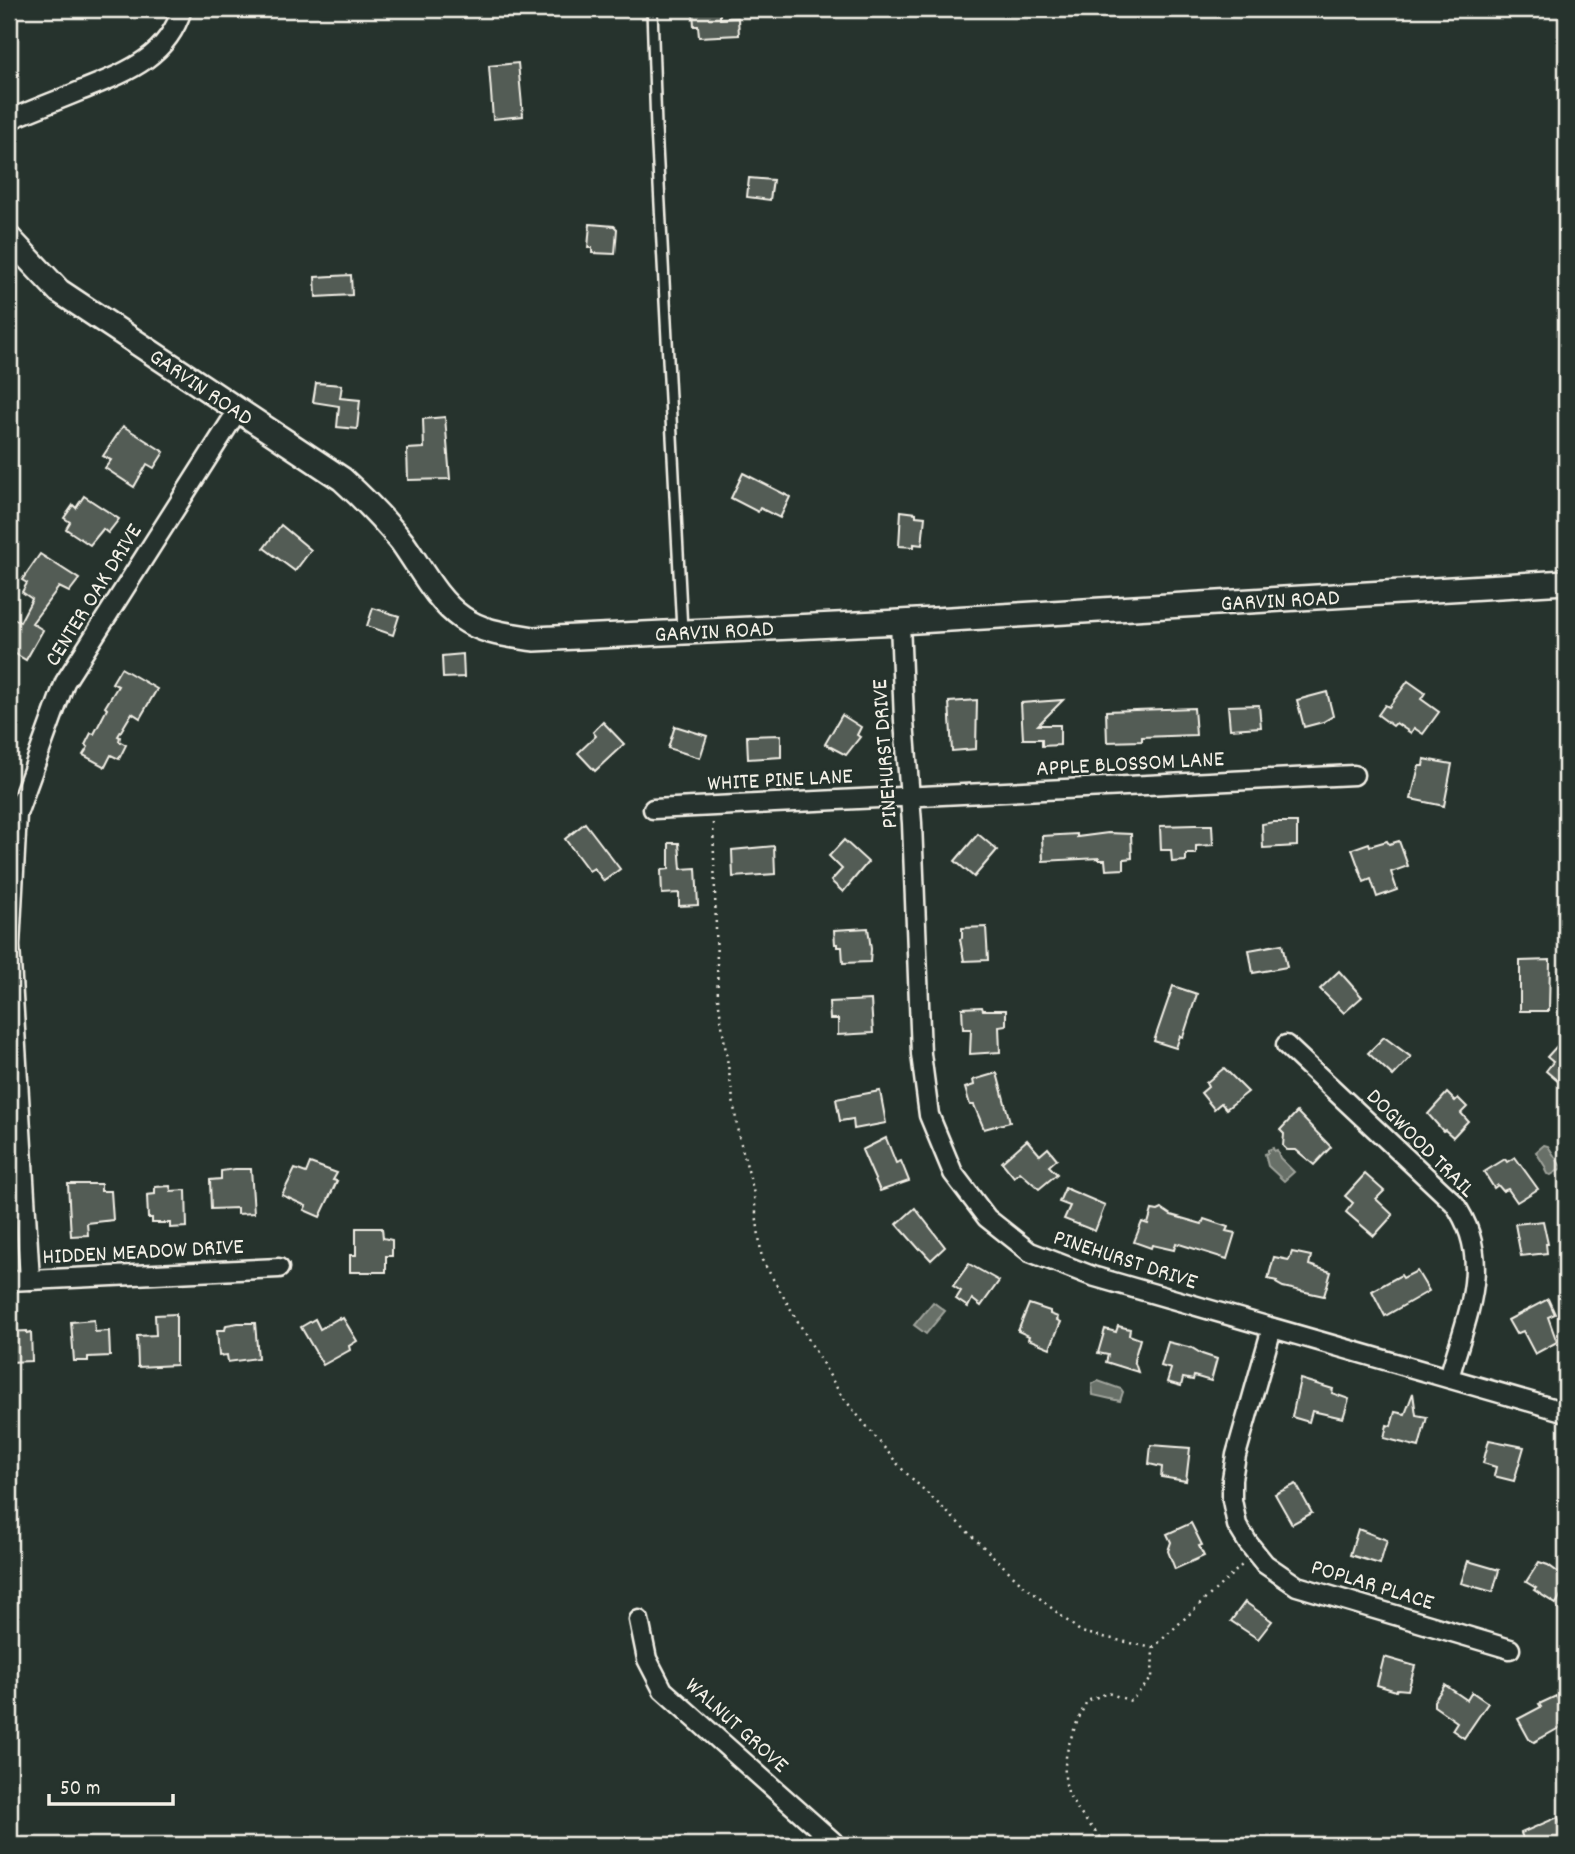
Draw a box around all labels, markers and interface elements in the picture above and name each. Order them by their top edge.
street label: GARVIN ROAD [141,342,259,436]
street label: CENTER OAK DRIVE [38,518,152,674]
street label: GARVIN ROAD [1220,583,1341,622]
street label: GARVIN ROAD [654,614,775,653]
street label: PINEHURST DRIVE [865,677,908,830]
street label: APPLE BLOSSOM LANE [1035,744,1226,787]
street label: WHITE PINE LANE [707,761,854,802]
street label: DOGWOOD TRAIL [1357,1082,1482,1207]
street label: PINEHURST DRIVE [1049,1222,1202,1300]
street label: HIDDEN MEADOW DRIVE [42,1232,245,1275]
street label: POPLAR PLACE [1307,1552,1438,1621]
street label: WALNUT GROVE [676,1671,795,1783]
scale bar [49,1763,173,1807]
text: 50 m [60,1775,100,1805]

